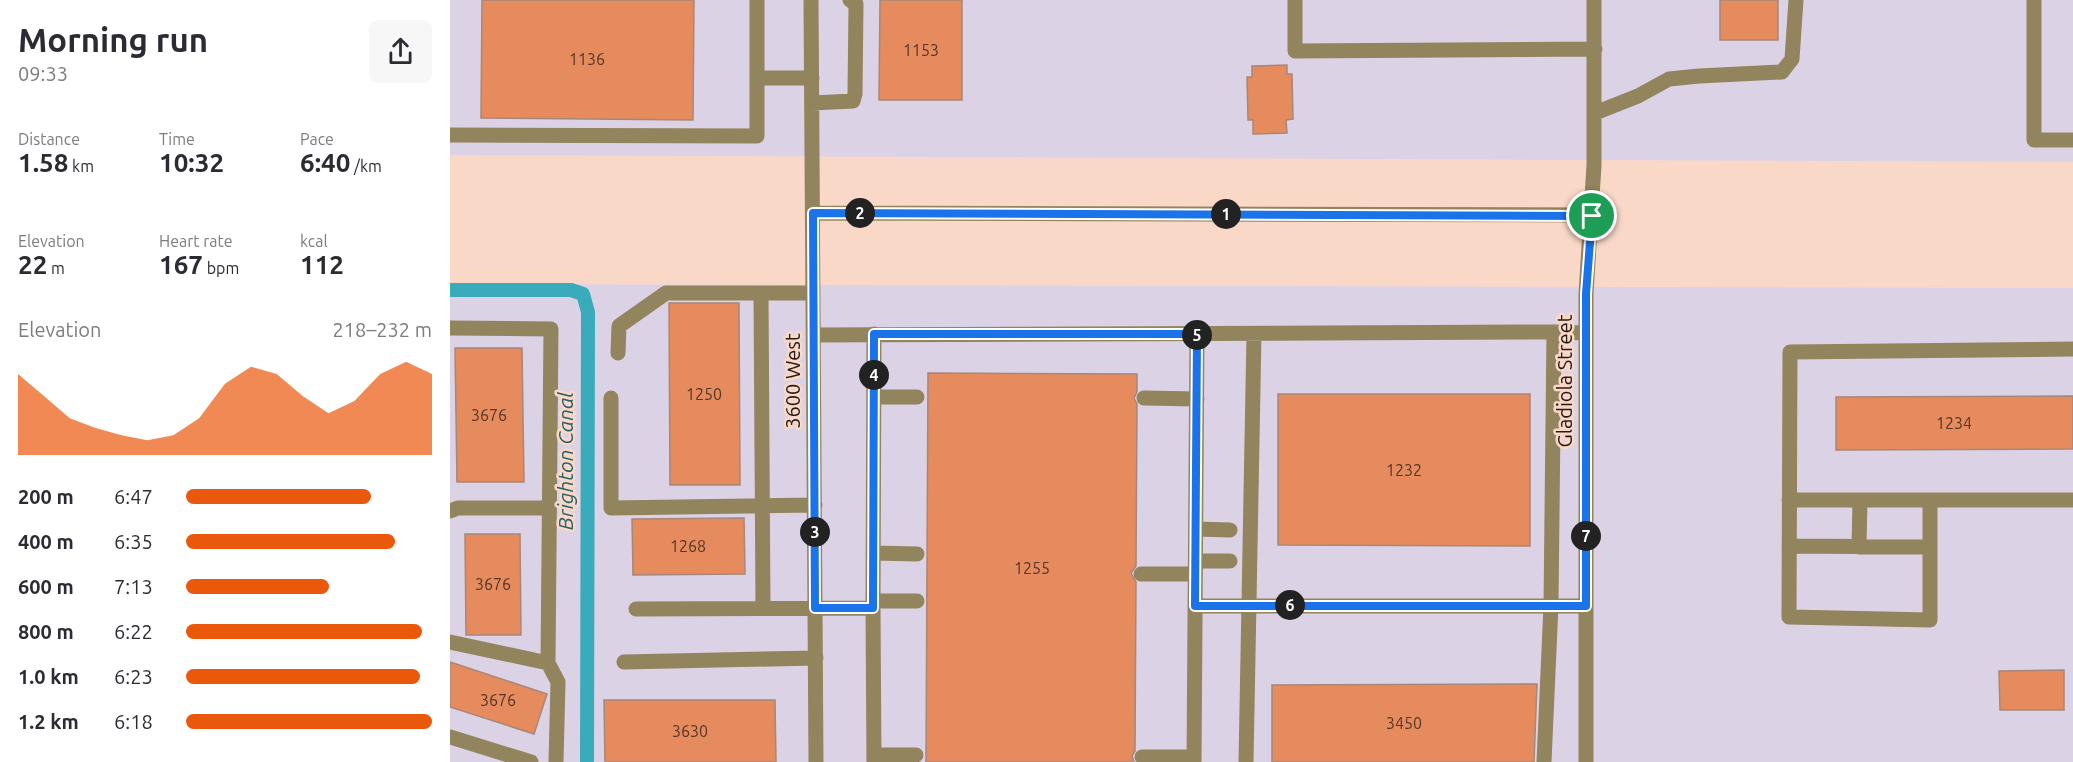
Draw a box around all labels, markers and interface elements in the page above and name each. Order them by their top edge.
button: share [369,20,432,83]
text: Morning run [18,21,208,58]
house number: 1153 [903,41,939,59]
house number: 1136 [569,50,605,68]
text: 09:33 [18,62,68,85]
text: Distance [18,130,80,148]
text: Time [159,130,195,148]
text: Pace [300,130,334,148]
text: 1.58 [18,148,68,177]
text: 10:32 [159,148,224,177]
text: 6:40 [300,148,350,177]
text: km [68,157,94,175]
text: /km [350,157,382,175]
pin [1566,190,1617,241]
pin: 2 [845,198,875,228]
pin: 1 [1211,199,1241,229]
icon: arrive [1575,199,1608,232]
text: 2 [855,204,865,222]
text: 1 [1221,205,1231,223]
text: Elevation [18,232,85,250]
text: Heart rate [159,232,233,250]
text: kcal [300,232,328,250]
text: 22 [18,250,47,279]
text: 167 [159,250,203,279]
text: 112 [300,250,344,279]
text: m [47,259,65,277]
text: bpm [203,259,239,277]
street label: Gladiola Street [1553,314,1576,448]
text: Elevation [18,318,101,341]
text: 218–232 m [333,318,432,341]
pin: 5 [1182,320,1212,350]
text: 5 [1192,326,1202,344]
street label: 3600 West [781,333,804,429]
pin: 4 [859,360,889,390]
text: 4 [869,366,879,384]
house number: 1250 [686,385,722,403]
water label: Brighton Canal [553,392,577,530]
house number: 3676 [471,406,507,424]
house number: 1234 [1936,414,1972,432]
house number: 1232 [1386,461,1422,479]
text: 200 m [18,485,74,508]
text: 6:47 [114,485,153,508]
pin: 3 [800,517,830,547]
pin: 7 [1571,521,1601,551]
text: 3 [810,523,820,541]
text: 7 [1581,527,1591,545]
text: 400 m [18,530,74,553]
text: 6:35 [114,530,153,553]
house number: 1268 [670,537,706,555]
house number: 1255 [1014,559,1050,577]
text: 600 m [18,575,74,598]
text: 7:13 [114,575,153,598]
house number: 3676 [475,575,511,593]
pin: 6 [1275,590,1305,620]
text: 6 [1285,596,1295,614]
text: 800 m [18,620,74,643]
text: 6:22 [114,620,153,643]
text: 1.0 km [18,665,79,688]
text: 6:23 [114,665,153,688]
house number: 3676 [480,691,516,709]
text: 1.2 km [18,710,79,733]
text: 6:18 [114,710,153,733]
house number: 3450 [1386,714,1422,732]
house number: 3630 [672,722,708,740]

